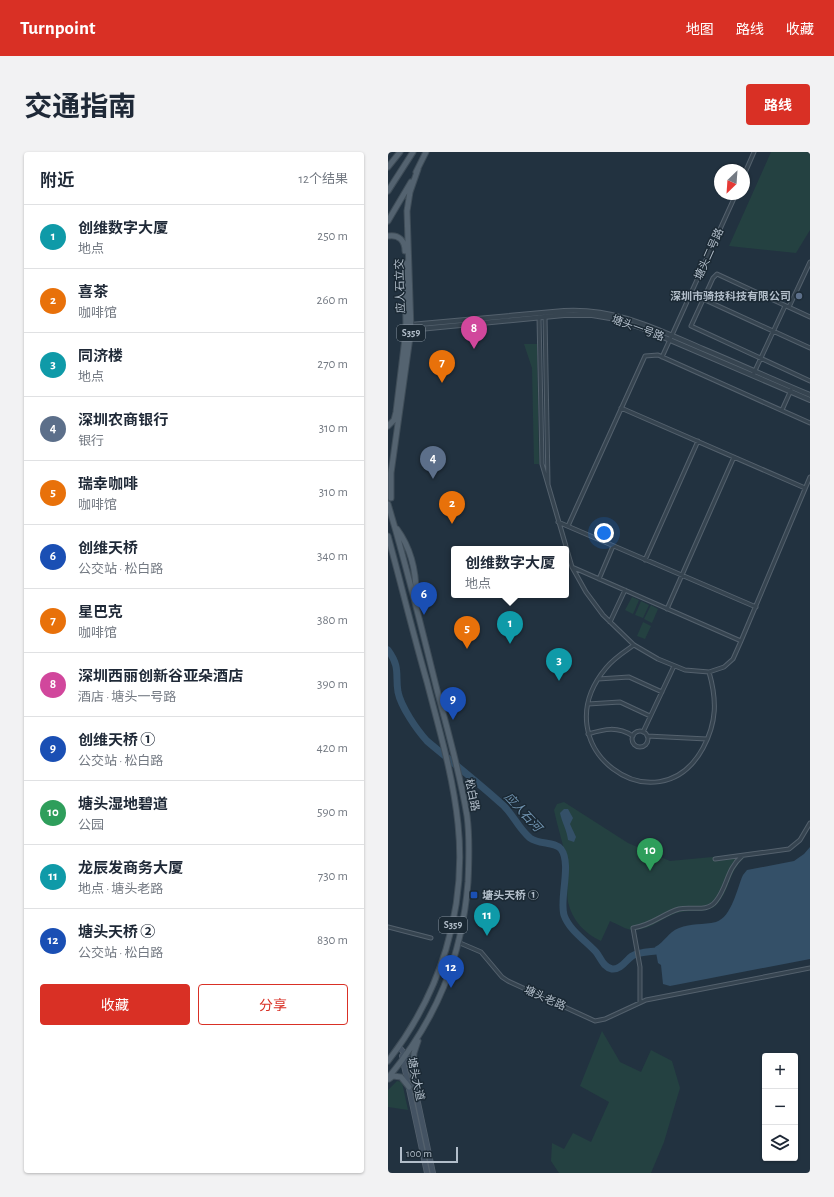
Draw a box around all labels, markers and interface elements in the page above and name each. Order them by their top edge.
text: Turnpoint [20,19,95,38]
text: 地图 [686,23,714,37]
text: 路线 [736,23,764,37]
text: 收藏 [786,23,814,37]
button: 路线 [746,84,810,125]
text: 交通指南 [24,94,136,122]
north arrow [714,164,750,200]
text: 附近 [40,172,74,189]
text: 12个结果 [299,173,348,186]
text: 创维数字大厦 [78,221,168,236]
street label: 塘头二号路 [692,226,725,281]
text: 1 [51,230,55,243]
text: 250 m [317,230,348,243]
text: 地点 [78,243,104,256]
street label: 应人石立交 [393,258,406,314]
text: 喜茶 [78,285,108,300]
place label: 深圳市骑技科技有限公司 [670,290,791,302]
marker: 深圳市骑技科技有限公司 [794,291,804,301]
text: 2 [50,294,56,307]
text: 260 m [317,294,348,307]
text: 咖啡馆 [78,307,117,320]
street label: 塘头一号路 [610,312,666,343]
pin: 8 [461,316,487,349]
road number: S359 [397,325,425,341]
text: 同济楼 [78,349,123,364]
pin: 7 [429,350,455,383]
text: 3 [50,358,56,371]
text: 270 m [317,358,348,371]
text: 地点 [78,371,104,384]
text: 深圳农商银行 [78,413,168,428]
text: 4 [50,422,56,435]
text: 310 m [319,422,348,435]
text: 银行 [78,435,104,448]
pin: 4 [420,446,446,479]
text: 瑞幸咖啡 [78,477,138,492]
text: 5 [50,486,56,499]
text: 310 m [319,486,348,499]
pin: 2 [439,491,465,524]
text: 咖啡馆 [78,499,117,512]
your location [594,523,614,543]
text: 创维天桥 [78,541,138,556]
popup [451,546,569,598]
text: 6 [50,550,56,563]
text: 340 m [317,550,348,563]
text: 创维数字大厦 [465,556,555,571]
text: 公交站 · 松白路 [78,563,163,576]
text: 地点 [465,578,491,591]
pin: 6 [411,582,437,615]
text: 星巴克 [78,605,123,620]
pin: 1 [497,611,523,644]
text: 7 [50,614,56,627]
text: 380 m [317,614,348,627]
pin: 5 [454,616,480,649]
text: 咖啡馆 [78,627,117,640]
pin: 3 [546,648,572,681]
text: 深圳西丽创新谷亚朵酒店 [78,669,243,684]
text: 8 [50,678,56,691]
text: 390 m [317,678,348,691]
pin: 9 [440,687,466,720]
text: 酒店 · 塘头一号路 [78,691,176,704]
text: 创维天桥 ① [78,733,155,748]
text: 9 [50,742,56,755]
text: 420 m [316,742,348,755]
text: 公交站 · 松白路 [78,755,163,768]
street label: 松白路 [463,778,482,812]
water label: 应人石河 [502,790,546,835]
text: 塘头湿地碧道 [78,797,168,812]
text: 10 [47,806,59,819]
text: 590 m [317,806,348,819]
text: 公园 [78,819,104,832]
pin: 10 [637,838,663,871]
text: 龙辰发商务大厦 [78,861,183,876]
text: 11 [48,870,58,883]
text: 730 m [318,870,348,883]
text: 地点 · 塘头老路 [78,883,163,896]
place label: 塘头天桥 ① [482,889,539,901]
marker: 塘头天桥 ① [469,890,479,900]
pin: 11 [474,903,500,936]
road number: S359 [439,917,467,933]
text: 塘头天桥 ② [78,925,155,940]
text: 12 [48,934,58,947]
text: 830 m [317,934,348,947]
text: 公交站 · 松白路 [78,947,163,960]
pin: 12 [438,955,464,988]
street label: 塘头老路 [523,983,568,1012]
button: 收藏 [40,984,190,1025]
button: 分享 [198,984,348,1025]
map controls [762,1053,798,1161]
button: + [762,1053,798,1089]
street label: 塘头大道 [406,1056,427,1102]
button: − [762,1089,798,1125]
button: layers [762,1125,798,1161]
scale bar [400,1145,458,1164]
text: 100 m [406,1148,432,1159]

